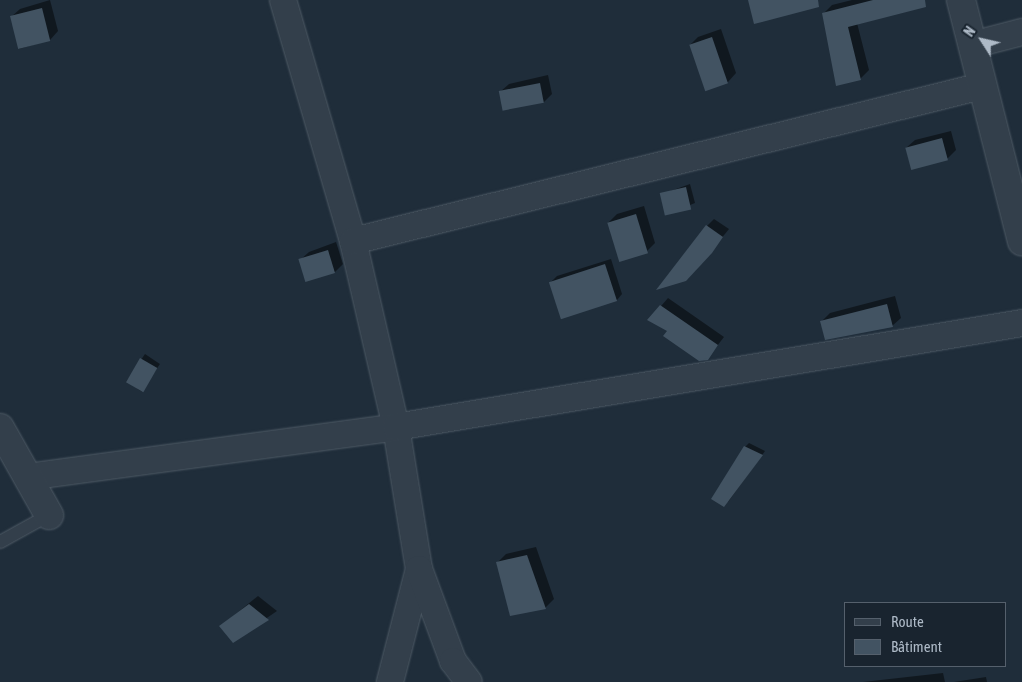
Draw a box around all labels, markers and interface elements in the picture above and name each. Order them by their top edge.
north arrow [957,15,1007,65]
text: N [961,23,979,39]
legend [844,602,1007,667]
text: Route [891,613,924,630]
text: Bâtiment [891,638,942,655]

